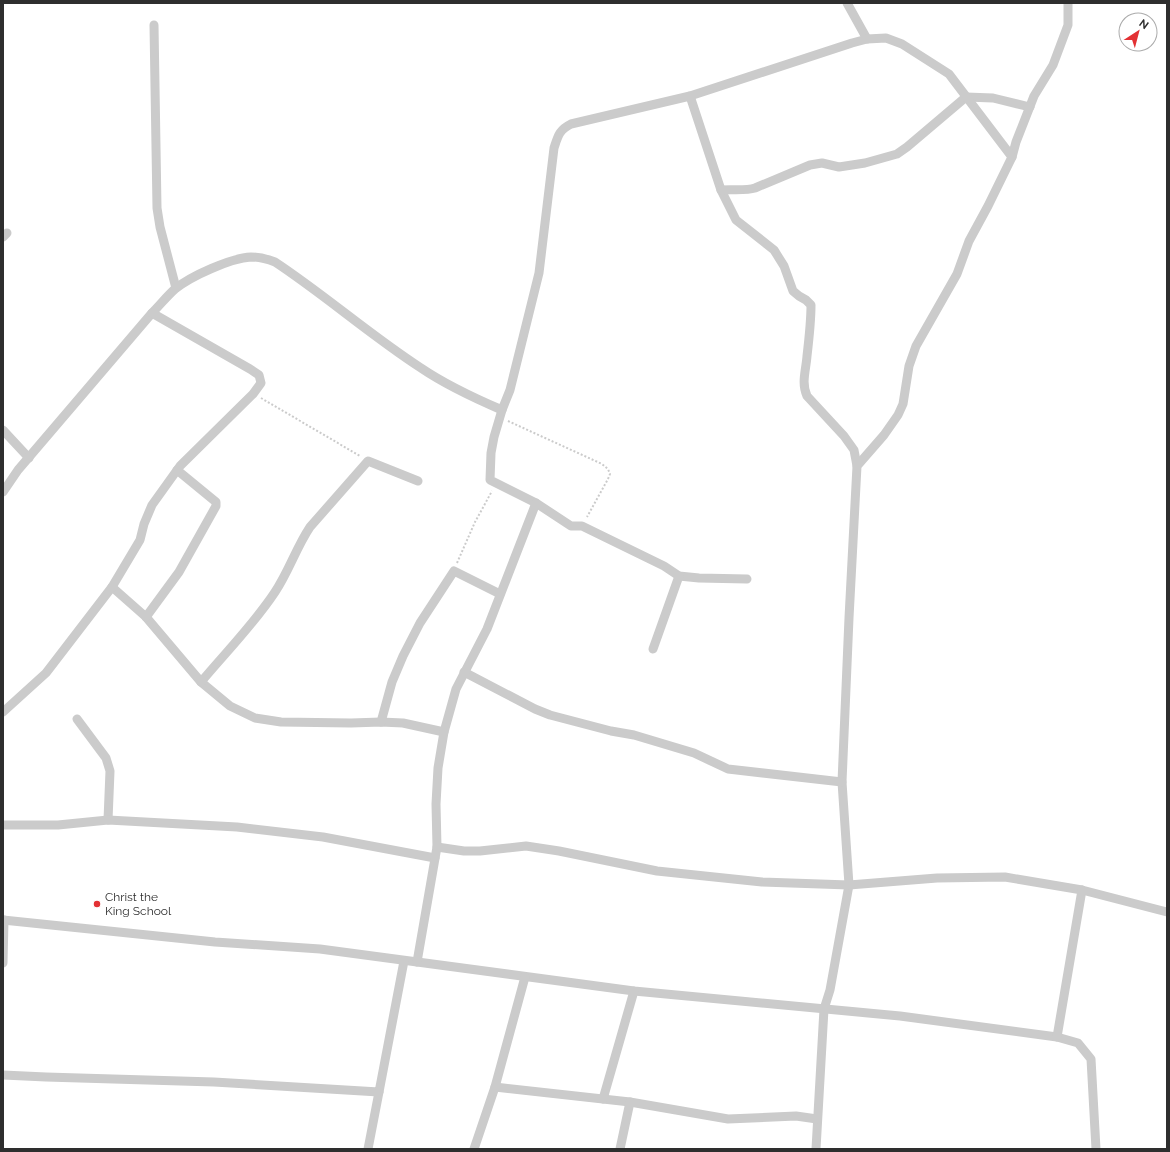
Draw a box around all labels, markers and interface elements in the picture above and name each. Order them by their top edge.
north arrow [1118,12,1158,52]
text: N [1136,17,1151,32]
place label: Christ the King School [105,890,172,918]
marker: Christ the King School [92,899,102,909]

